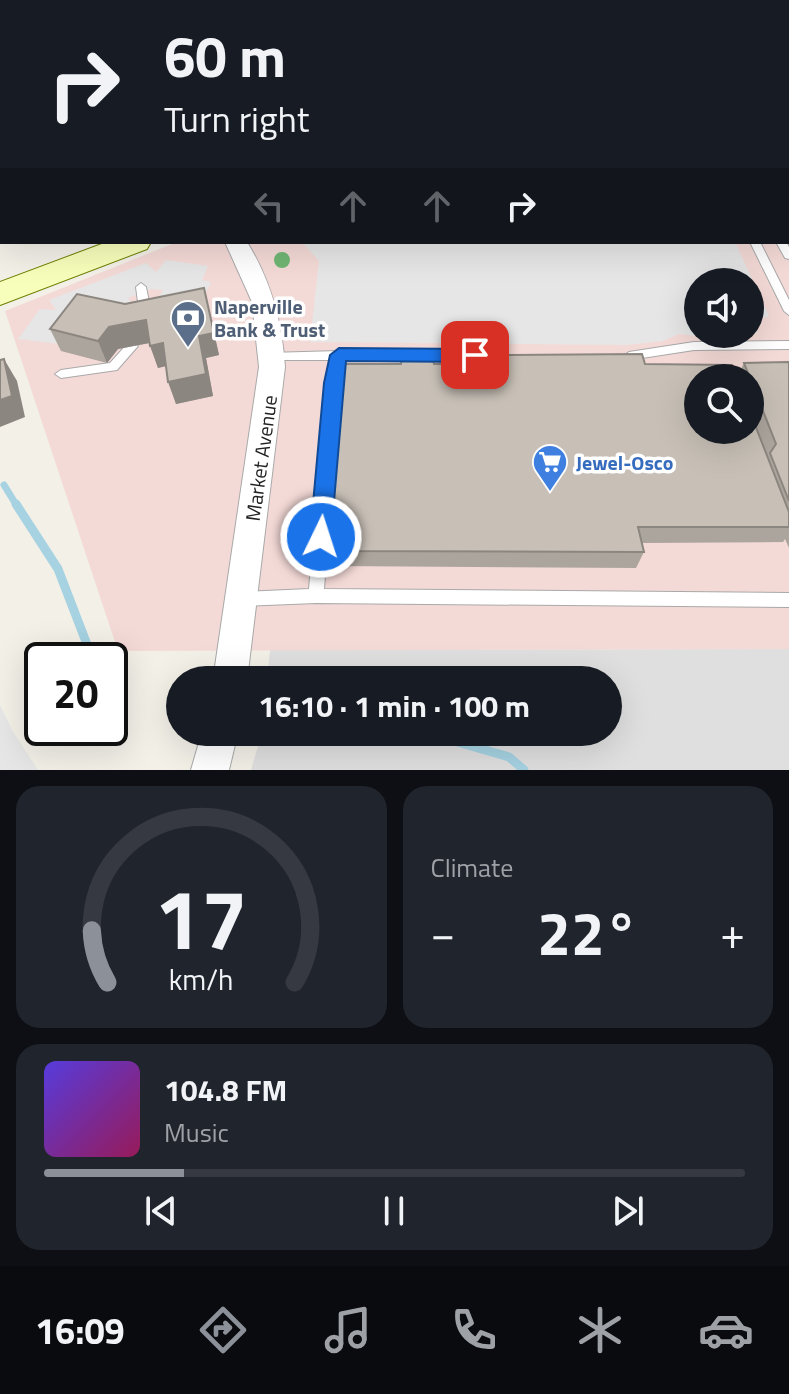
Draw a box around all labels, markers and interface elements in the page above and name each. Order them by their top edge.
text: 60 m [164,14,286,99]
icon: right [32,32,136,136]
text: Turn right [164,91,309,146]
icon: left [247,184,291,228]
icon: ahead [331,184,375,228]
icon: ahead [415,184,459,228]
icon: right [499,184,543,228]
map controls [684,268,764,444]
button: sound [684,268,764,348]
place label: Naperville Bank & Trust [214,291,325,345]
bank icon: Naperville Bank & Trust [169,299,207,349]
pin [441,321,509,389]
icon: arrive [453,333,497,377]
button: search [684,364,764,444]
street label: Market Avenue [237,393,285,523]
supermarket icon: Jewel-Osco [531,443,569,493]
place label: Jewel-Osco [576,447,673,478]
position arrow [279,495,363,579]
speed limit sign: 20 [24,642,128,746]
text: 16:10 · 1 min · 100 m [258,683,530,729]
text: Climate [431,848,513,887]
text: 17 [155,855,248,981]
text: 22° [537,887,638,978]
text: − [431,899,455,966]
text: + [720,899,745,966]
text: km/h [169,958,234,1001]
text: 104.8 FM [164,1067,287,1113]
text: Music [164,1113,229,1152]
icon: previous [139,1189,183,1233]
icon: pause [372,1189,416,1233]
icon: next [606,1189,650,1233]
icon: directions [195,1302,251,1358]
icon: music [320,1302,376,1358]
icon: phone [446,1302,502,1358]
icon: climate [572,1302,628,1358]
icon: car [698,1302,754,1358]
text: 16:09 [35,1303,125,1358]

